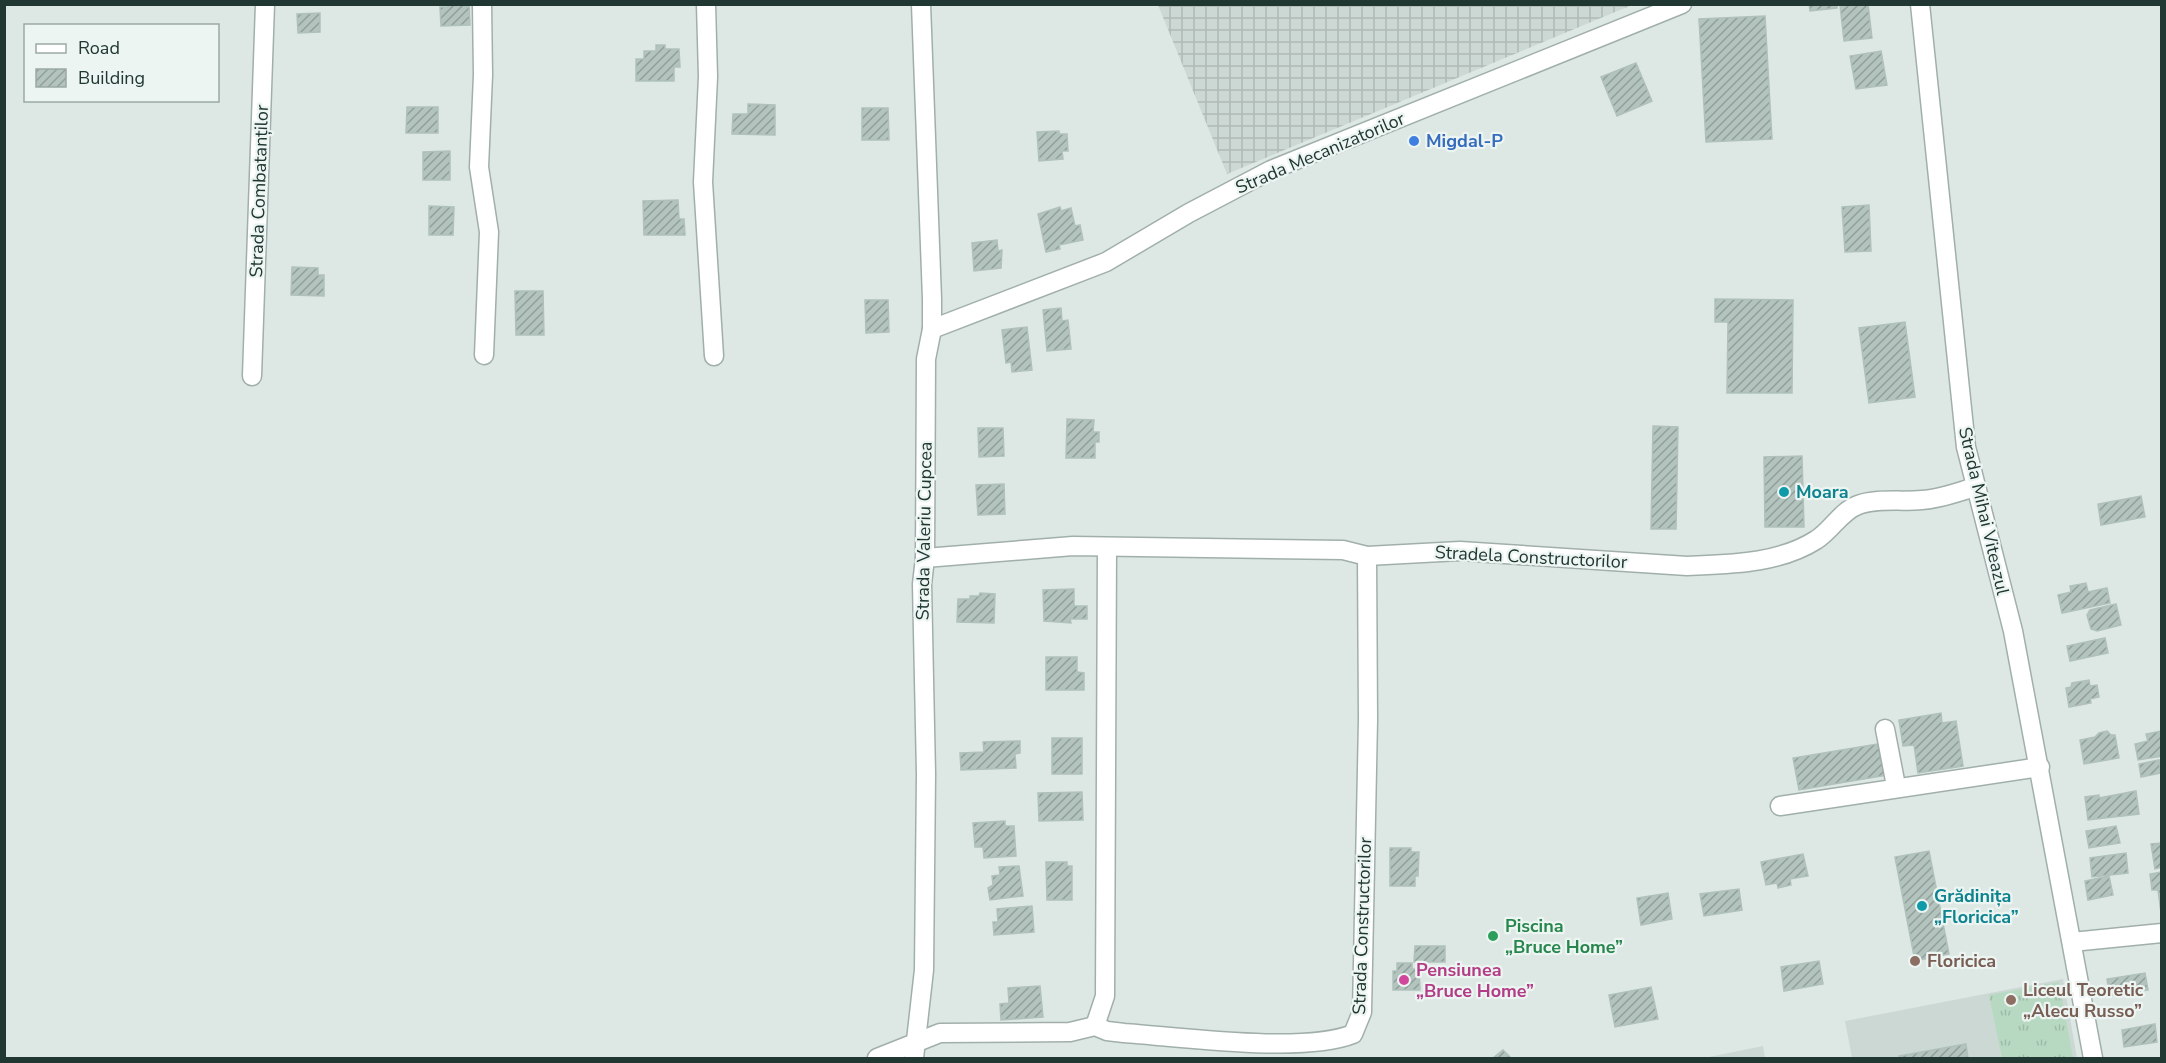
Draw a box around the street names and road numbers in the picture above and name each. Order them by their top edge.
street label: Strada Combatanților [244,104,274,278]
street label: Strada Mecanizatorilor [1232,106,1409,199]
street label: Strada Mihai Viteazul [1953,425,2015,598]
street label: Strada Valeriu Cupcea [910,441,938,621]
street label: Stradela Constructorilor [1434,540,1628,574]
street label: Strada Constructorilor [1347,836,1377,1015]

